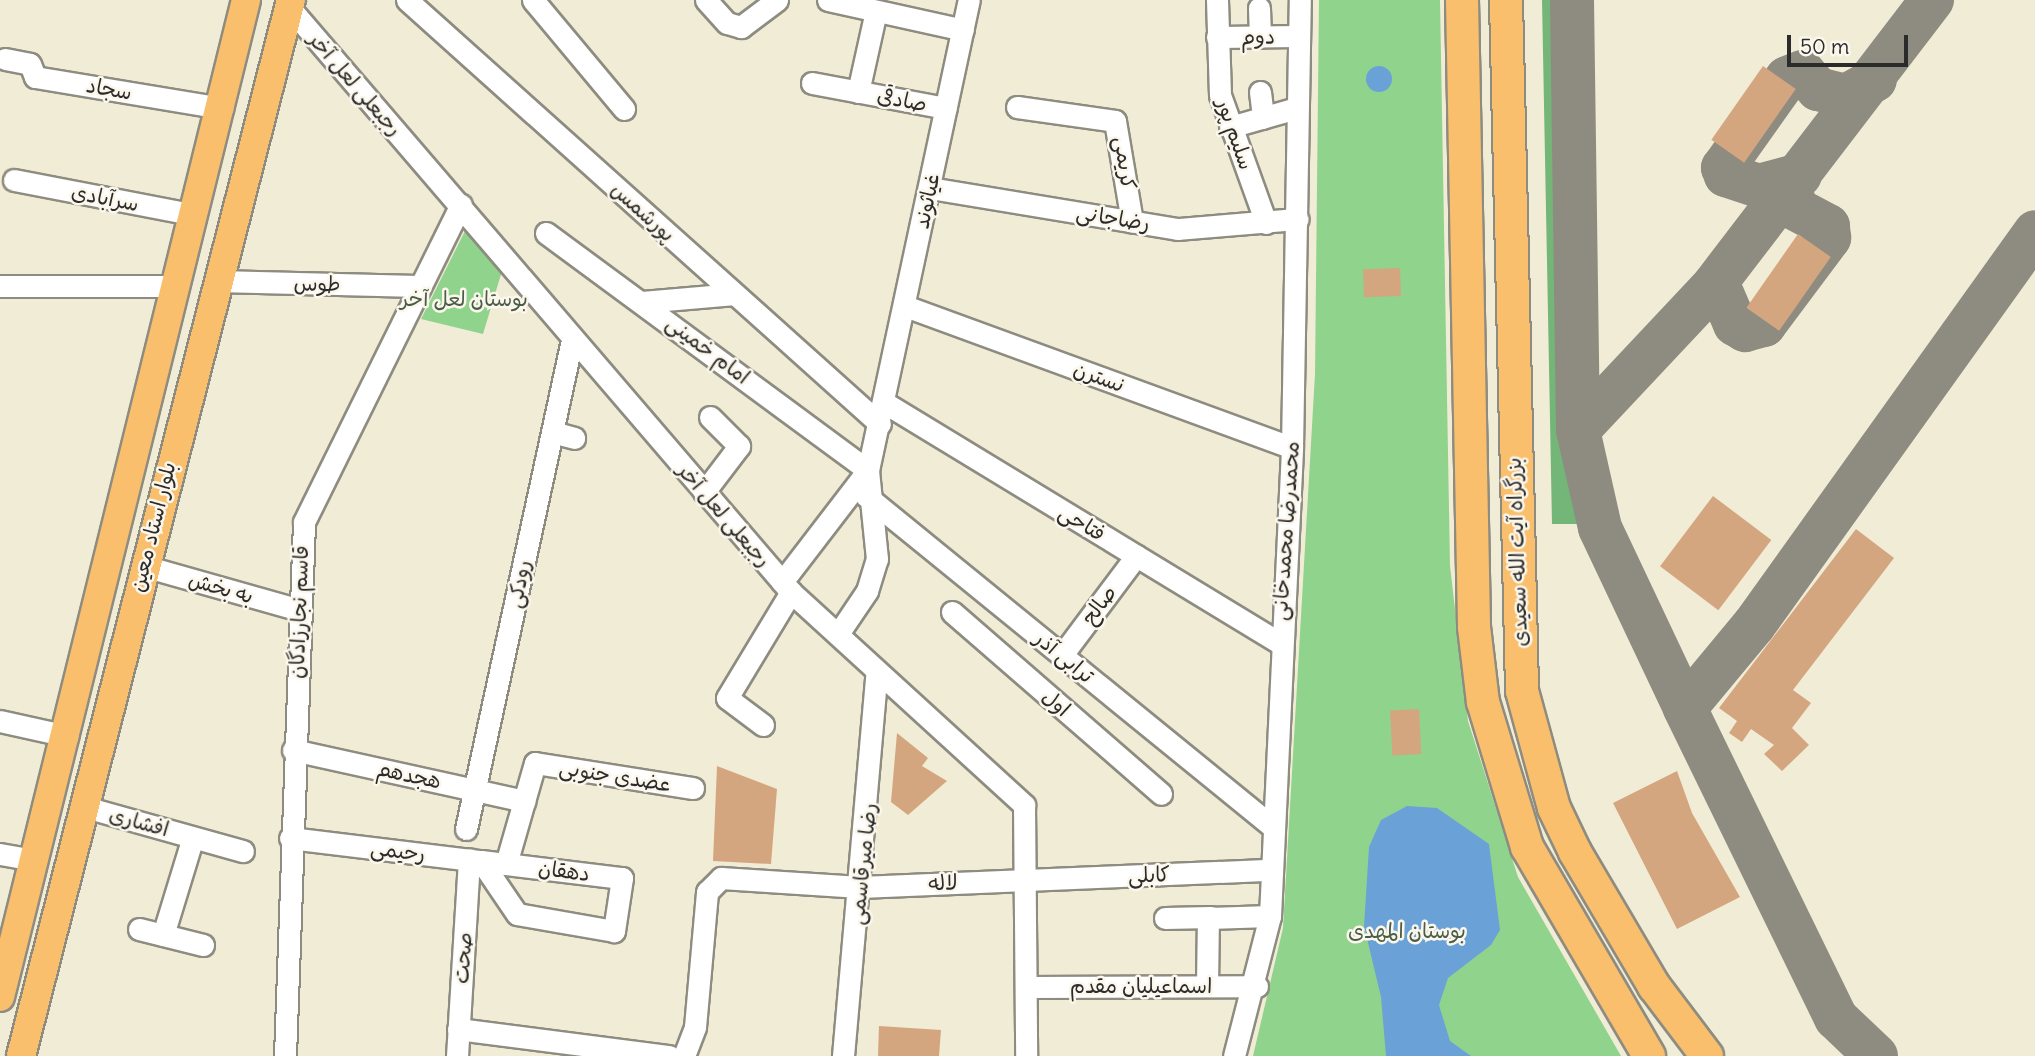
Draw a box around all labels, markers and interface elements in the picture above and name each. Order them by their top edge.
scale bar [1790,21,1911,65]
street label: دوم [1241,24,1275,50]
street label: رجبعلی لعل آخر [303,27,407,141]
text: 50 m [1800,33,1849,60]
street label: سجاد [84,73,134,105]
street label: صادقی [875,83,929,117]
street label: سلیم پور [1211,95,1259,173]
street label: کریمی [1109,135,1141,191]
street label: غیاثوند [909,171,945,231]
street label: پورشمس [606,177,680,247]
street label: سرآبادی [69,179,141,217]
street label: رضاجانی [1074,200,1152,236]
street label: طوس [293,271,341,297]
park label: بوستان لعل آخر [400,286,528,312]
street label: امام خمینی [661,310,755,390]
street label: نسترن [1070,356,1128,398]
street label: محمدرضا محمدخانی [1267,440,1305,622]
street label: بزرگراه آیت الله سعیدی [1501,457,1533,647]
street label: رجبعلی لعل آخر [672,458,776,572]
street label: بلوار استاد معین [125,459,181,595]
street label: فتاحی [1054,499,1110,547]
street label: قاسم نجارزادگان [284,545,314,679]
street label: رودکی [502,558,536,610]
street label: به بخش [186,567,256,609]
street label: صالح [1076,580,1122,630]
street label: ترابی آذر [1029,625,1099,689]
street label: اول [1037,684,1075,722]
street label: عضدی جنوبی [557,755,673,797]
street label: هجدهم [374,756,444,794]
street label: افشاری [106,802,172,842]
street label: رضا میرقاسمی [844,802,882,926]
street label: رحیمی [369,835,427,867]
street label: دهقان [537,855,591,887]
street label: کابلی [1128,862,1170,888]
street label: لاله [928,870,958,896]
park label: بوستان المهدی [1348,918,1466,944]
street label: صحت [449,931,477,985]
street label: اسماعیلیان مقدم [1070,973,1212,999]

